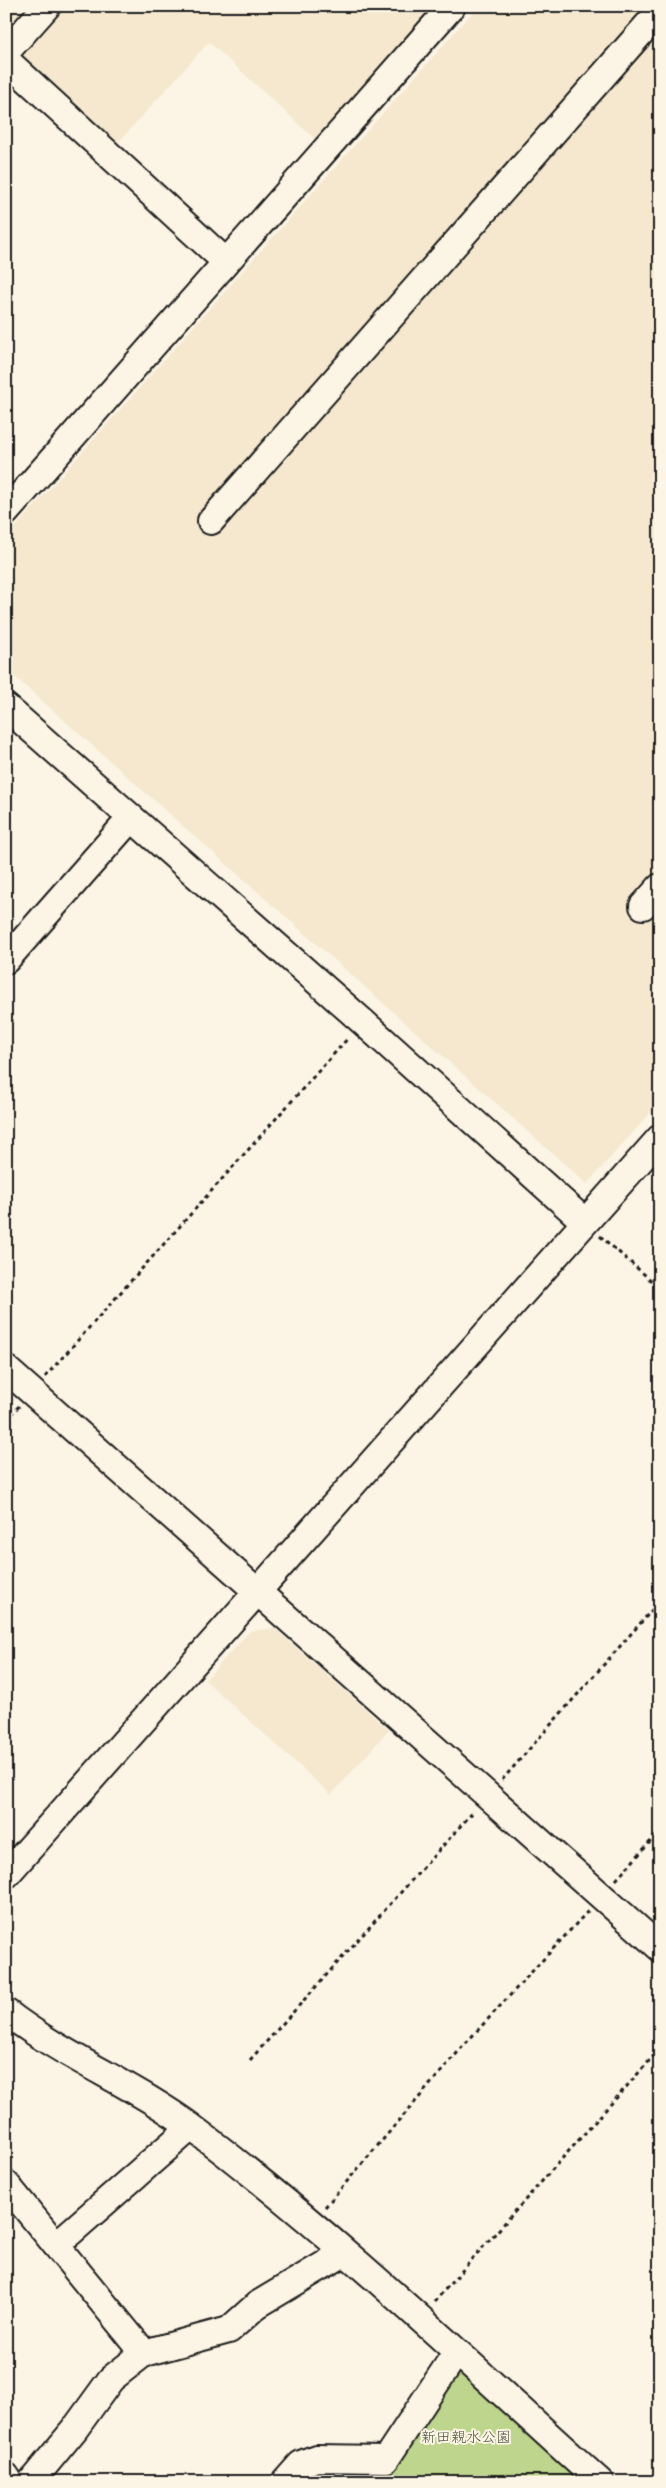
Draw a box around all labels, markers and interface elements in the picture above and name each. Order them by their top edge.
park label: 新田親水公園 [421,2426,511,2447]

